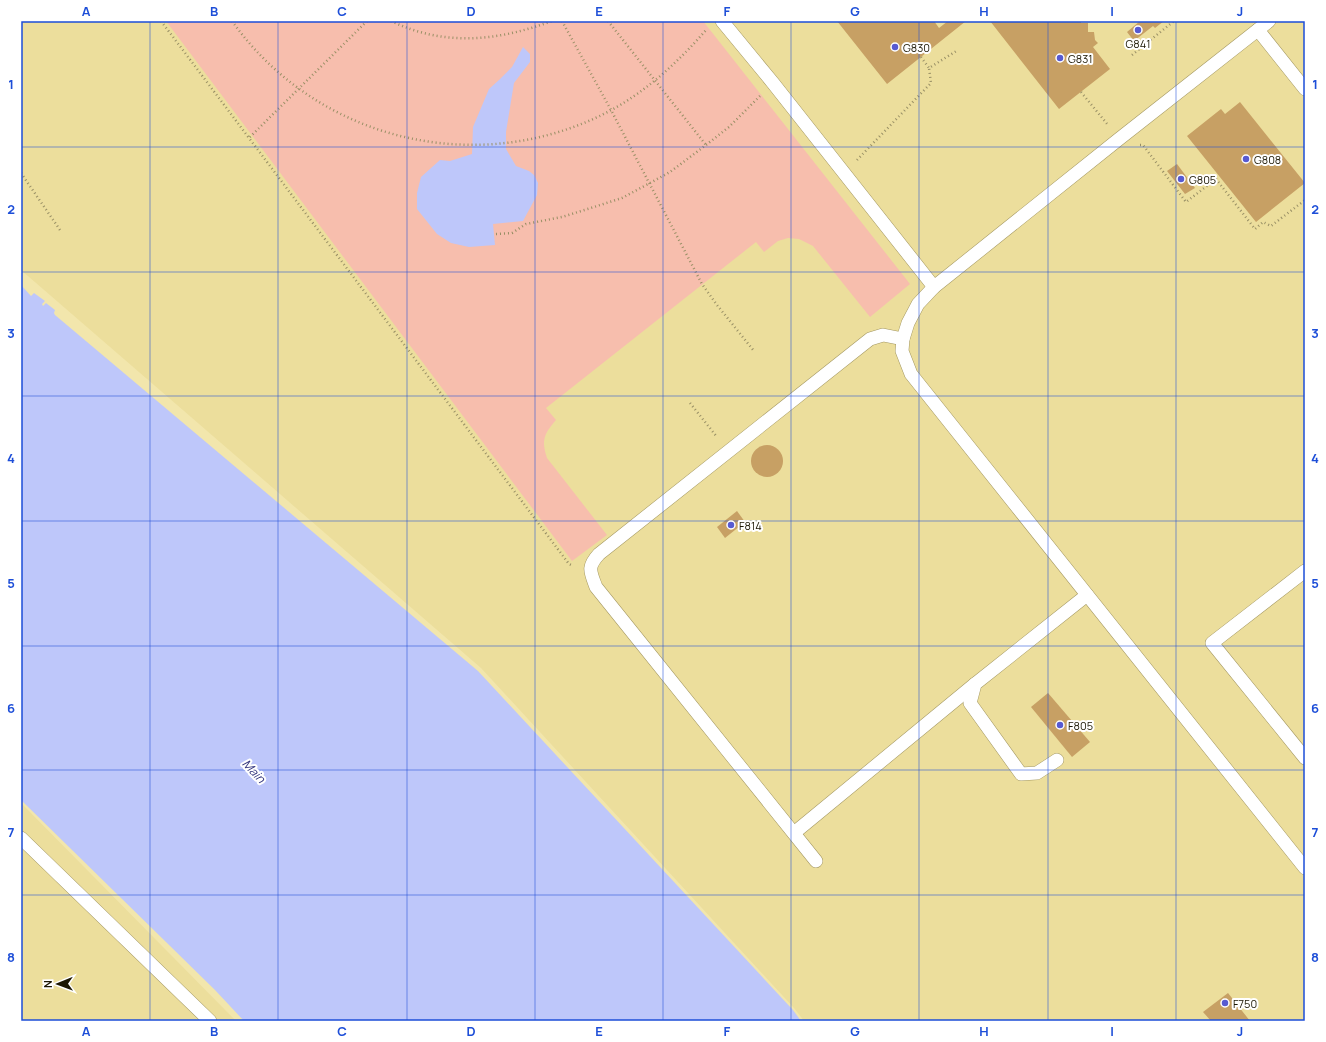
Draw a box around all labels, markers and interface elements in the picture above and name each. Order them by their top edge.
text: A [82,2,91,20]
text: B [210,2,218,20]
text: C [337,2,347,20]
text: D [466,2,476,20]
text: E [595,2,603,20]
text: F [724,2,731,20]
text: G [850,2,860,20]
text: H [979,2,989,20]
text: I [1110,2,1114,20]
text: J [1237,2,1243,20]
marker: G841 [1133,25,1143,35]
place label: G841 [1126,36,1150,51]
place label: G830 [903,40,930,55]
marker: G830 [890,42,900,52]
place label: G831 [1068,51,1093,66]
marker: G831 [1055,53,1065,63]
text: 1 [8,75,14,93]
text: 1 [1312,75,1318,93]
place label: G808 [1254,152,1281,167]
marker: G808 [1241,154,1251,164]
place label: G805 [1189,172,1216,187]
marker: G805 [1176,174,1186,184]
text: 2 [7,200,15,218]
text: 2 [1311,200,1319,218]
text: 3 [7,324,15,342]
text: 3 [1311,324,1319,342]
text: 4 [7,449,15,467]
text: 4 [1311,449,1319,467]
place label: F814 [739,518,762,533]
marker: F814 [726,520,736,530]
text: 5 [7,574,15,592]
text: 5 [1311,574,1319,592]
text: 6 [7,699,15,717]
text: 6 [1311,699,1319,717]
place label: F805 [1068,718,1093,733]
marker: F805 [1055,720,1065,730]
water label: Main [239,755,270,787]
text: 7 [8,823,15,841]
text: 7 [1312,823,1319,841]
text: 8 [7,948,15,966]
text: 8 [1311,948,1319,966]
north arrow [38,964,78,1004]
text: N [40,980,55,988]
place label: F750 [1233,996,1257,1011]
marker: F750 [1220,998,1230,1008]
text: A [82,1022,91,1040]
text: B [210,1022,218,1040]
text: C [337,1022,347,1040]
text: D [466,1022,476,1040]
text: E [595,1022,603,1040]
text: F [724,1022,731,1040]
text: G [850,1022,860,1040]
text: H [979,1022,989,1040]
text: I [1110,1022,1114,1040]
text: J [1237,1022,1243,1040]

